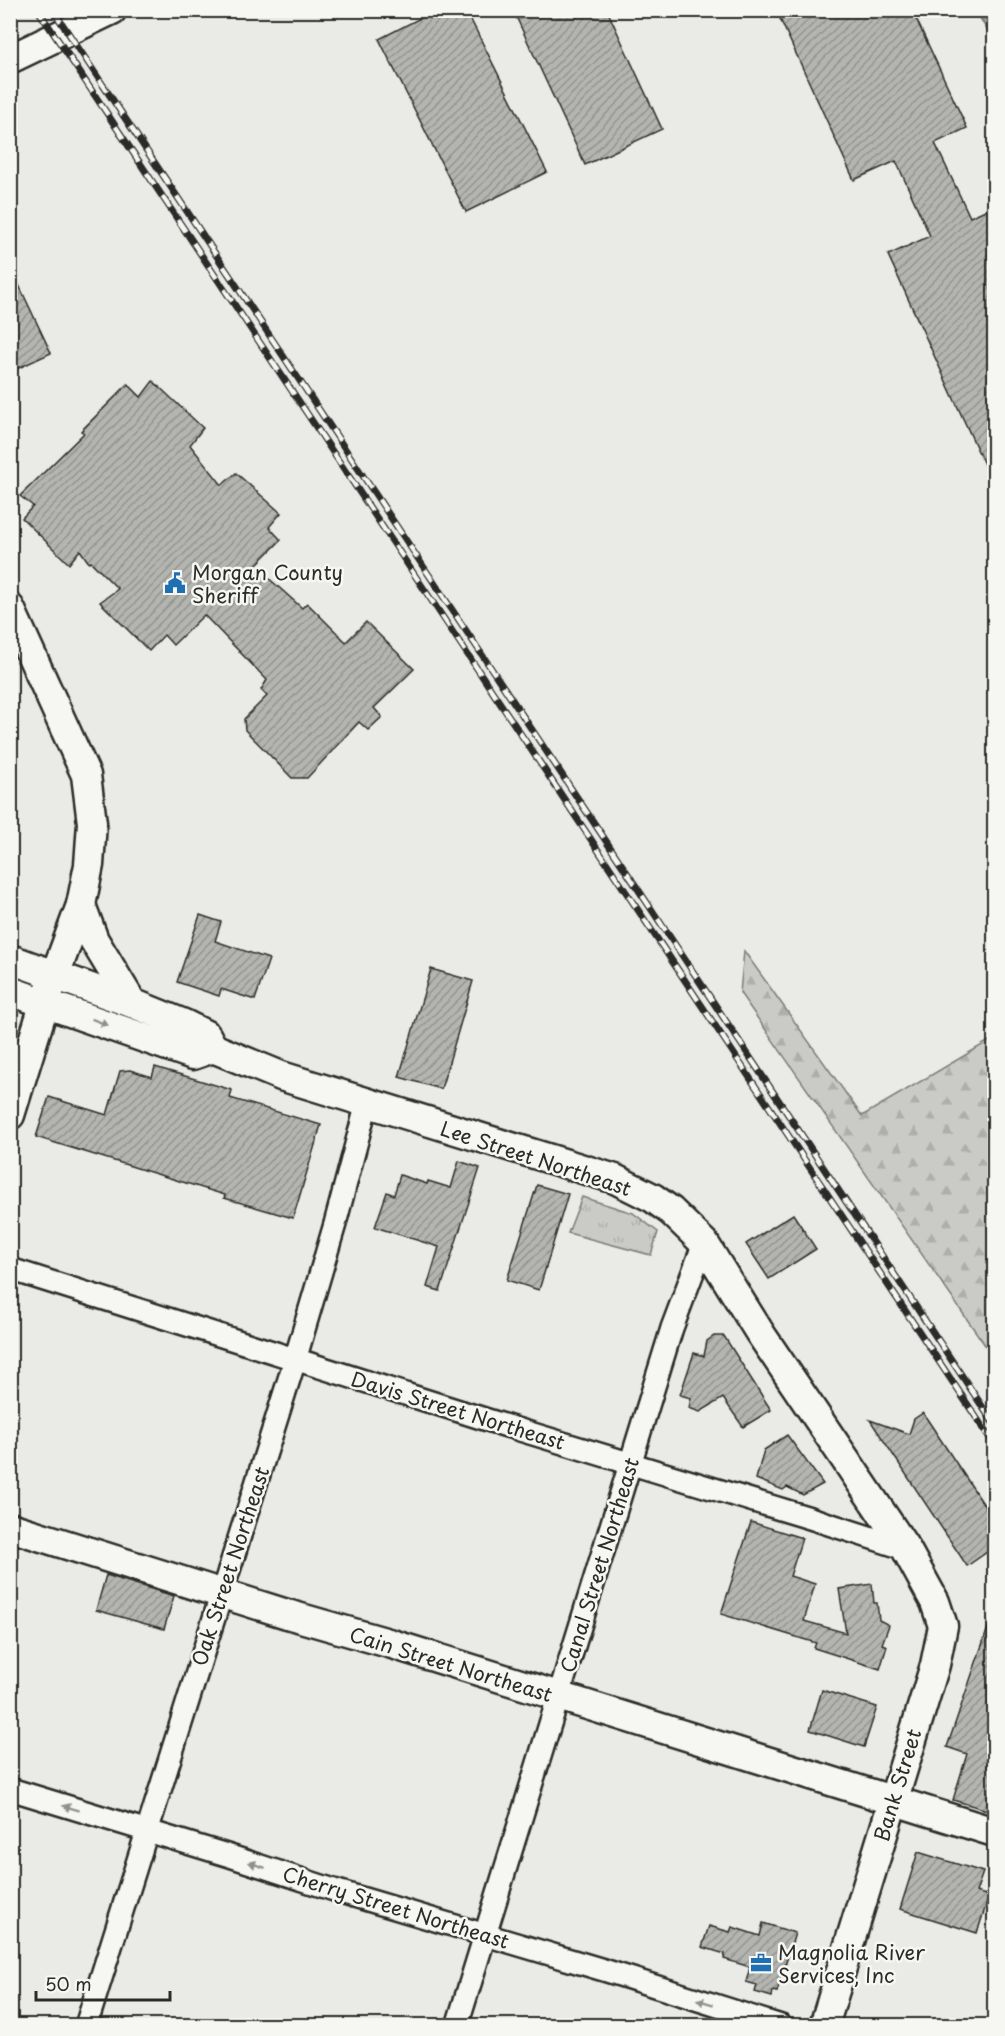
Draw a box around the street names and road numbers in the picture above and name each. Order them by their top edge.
street label: Lee Street Northeast [437,1113,635,1203]
street label: Davis Street Northeast [347,1363,569,1457]
street label: Canal Street Northeast [552,1454,646,1676]
street label: Oak Street Northeast [184,1462,276,1670]
street label: Cain Street Northeast [346,1619,556,1709]
street label: Bank Street [866,1725,928,1845]
street label: Cherry Street Northeast [279,1858,513,1956]

